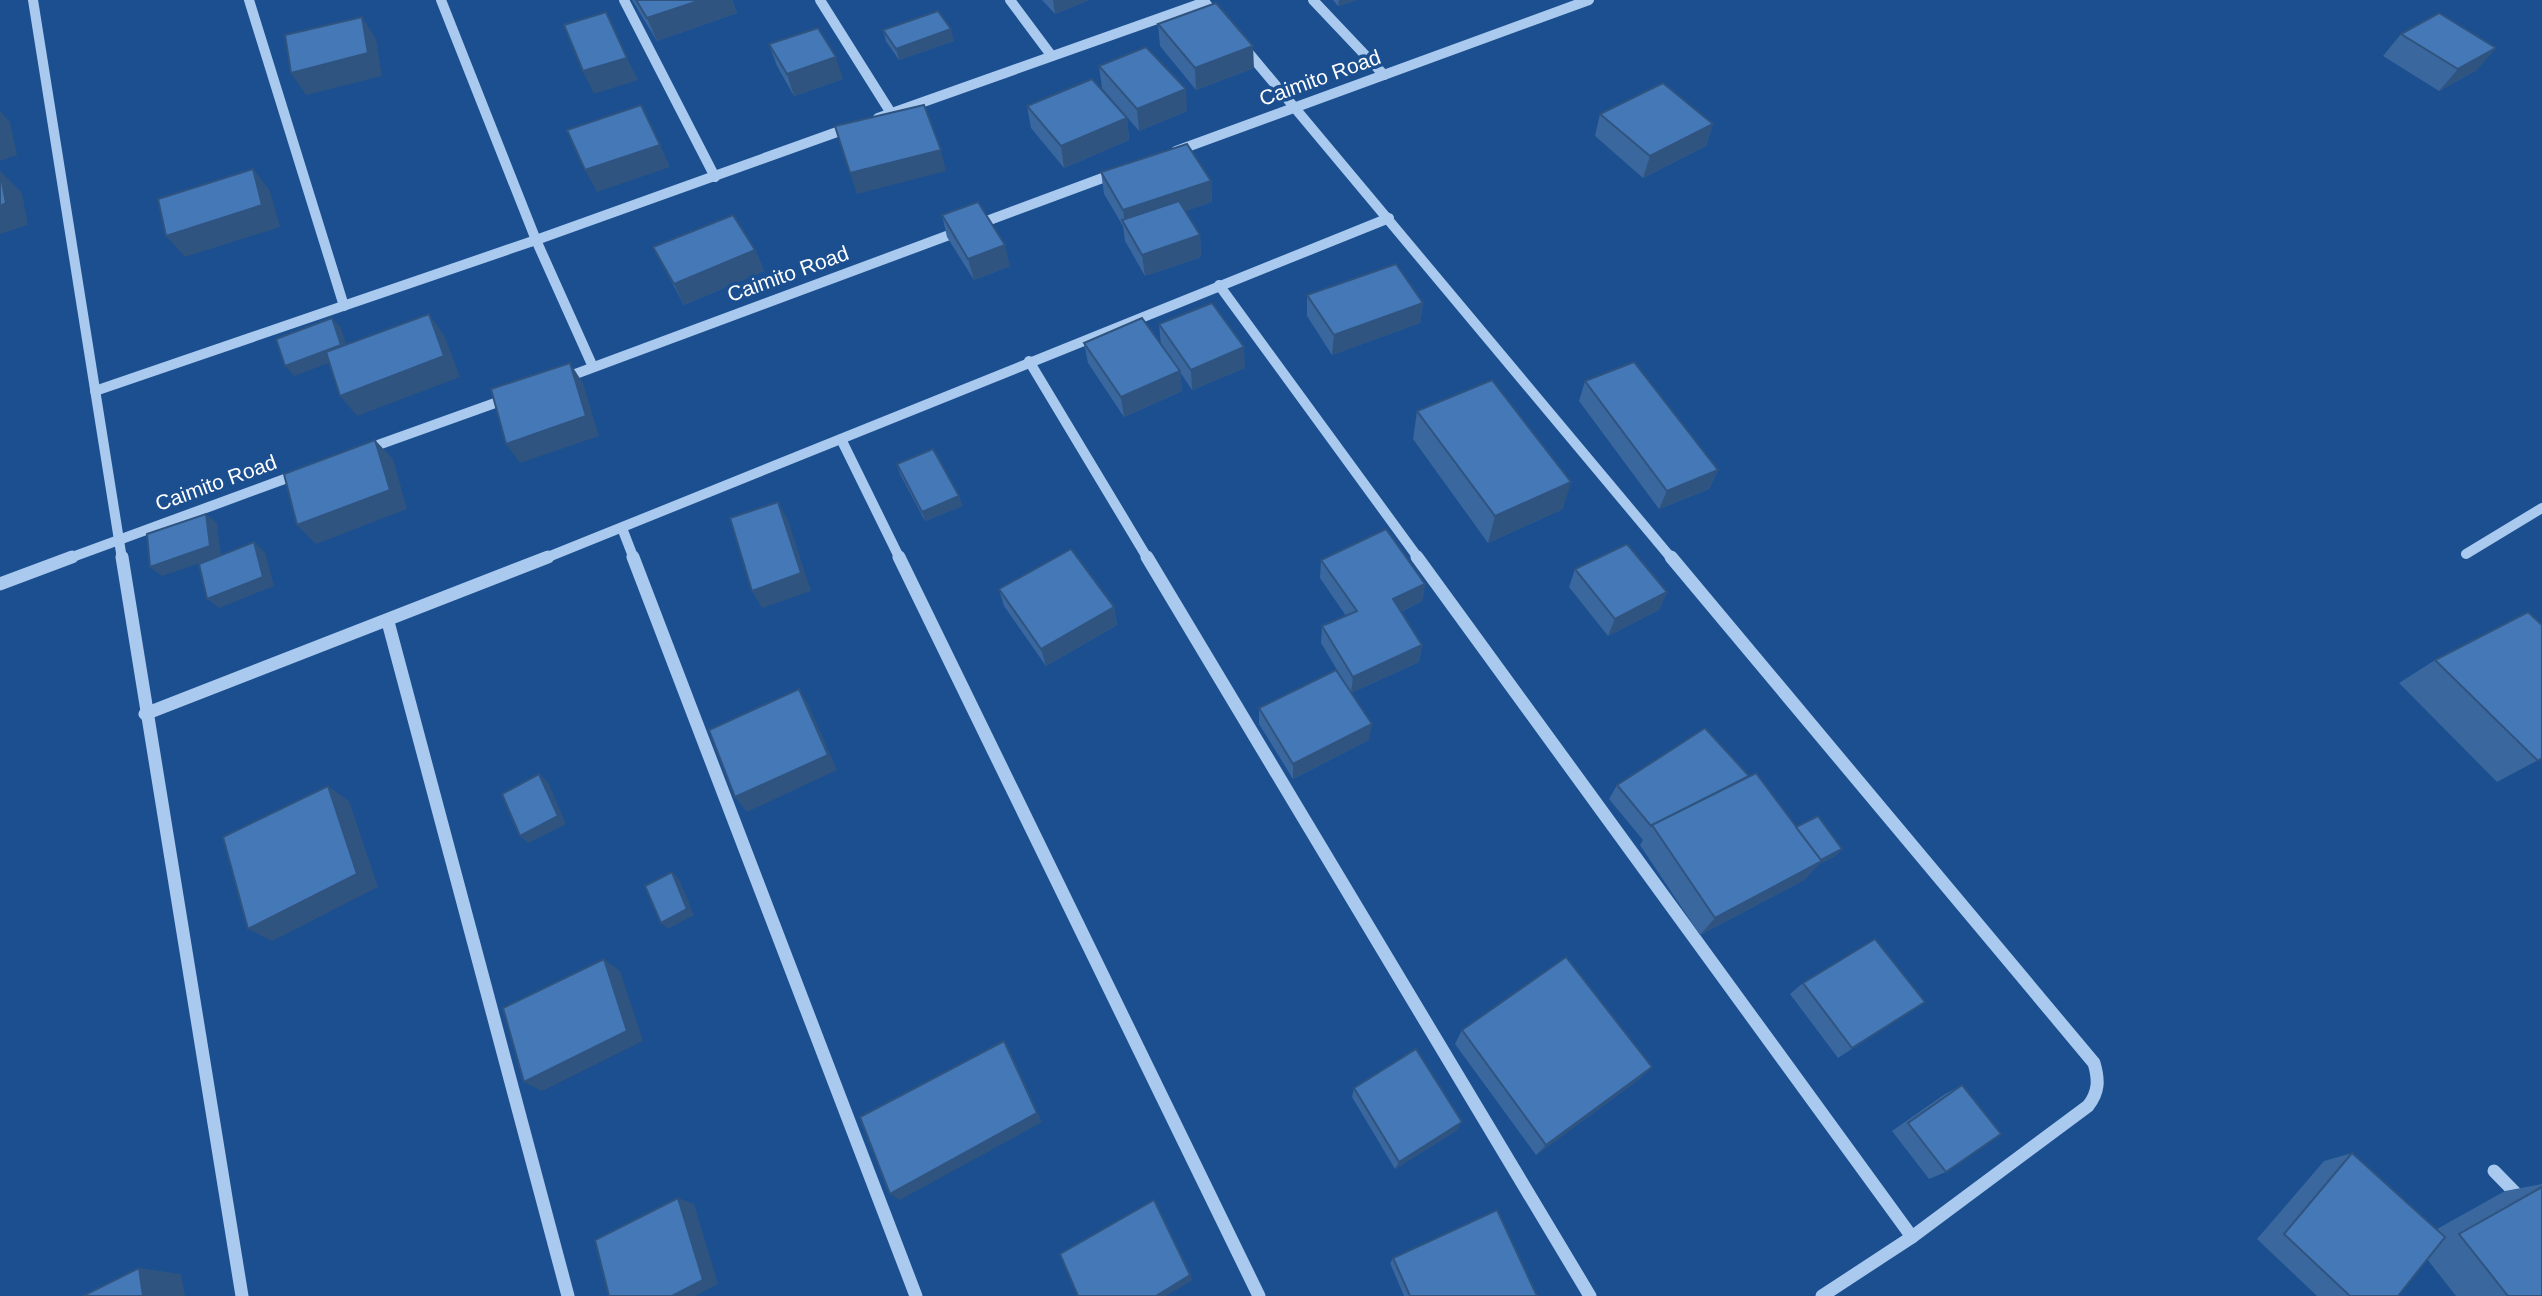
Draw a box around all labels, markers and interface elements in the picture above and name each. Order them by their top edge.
street label: Caimito Road [1256,45,1384,110]
street label: Caimito Road [724,241,852,306]
street label: Caimito Road [152,450,280,515]

